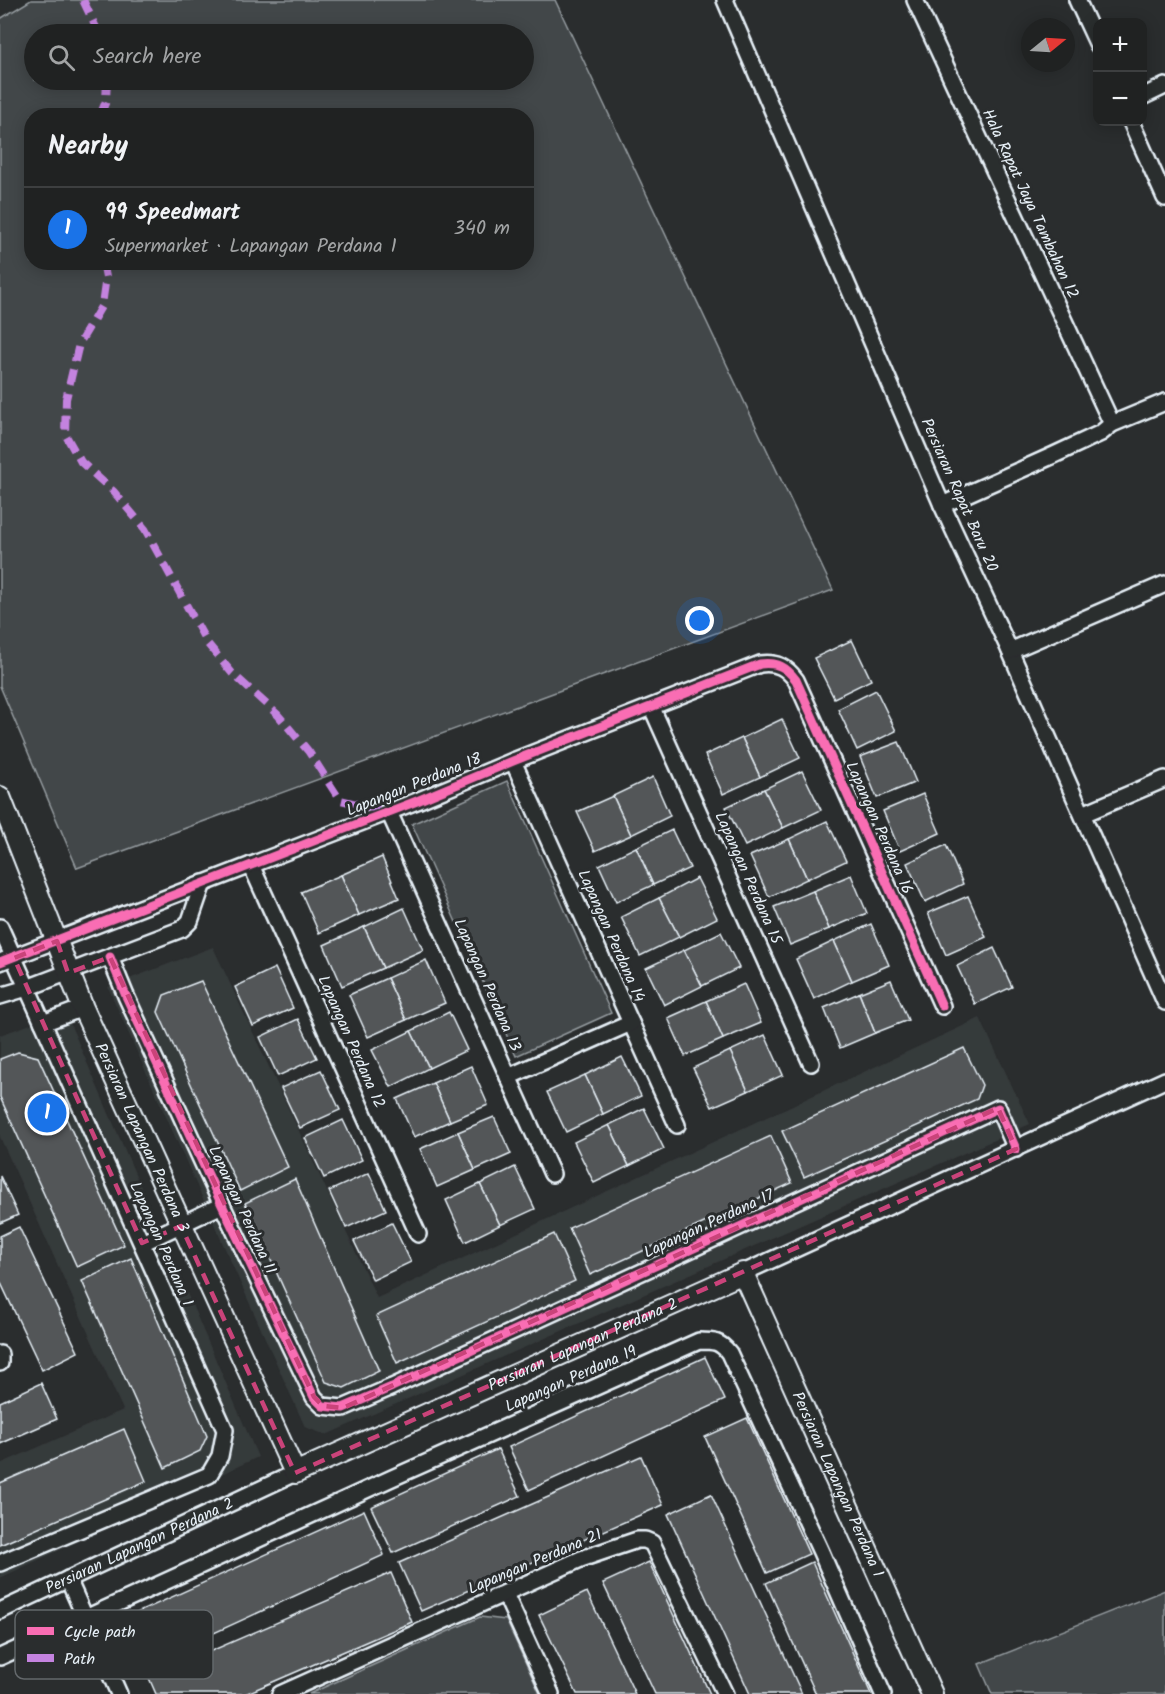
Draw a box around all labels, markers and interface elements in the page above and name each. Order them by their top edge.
north arrow [1021,18,1075,72]
map controls [1093,18,1147,126]
button: + [1093,18,1147,72]
search box [24,24,534,90]
text: Search here [93,40,201,75]
icon: search [45,41,78,74]
button: − [1093,72,1147,126]
street label: Hala Rapat Jaya Tambahan 12 [975,105,1085,303]
text: Nearby [48,126,128,168]
text: 99 Speedmart [105,196,240,231]
text: 1 [64,213,71,245]
text: 340 m [454,213,510,245]
text: Supermarket · Lapangan Perdana 1 [105,231,397,263]
street label: Persiaran Rapat Baru 20 [914,414,1004,576]
your location [685,606,714,635]
street label: Lapangan Perdana 18 [343,746,486,824]
street label: Lapangan Perdana 16 [838,758,920,898]
street label: Lapangan Perdana 15 [708,808,789,950]
street label: Lapangan Perdana 14 [571,866,652,1007]
street label: Lapangan Perdana 13 [446,914,528,1056]
street label: Lapangan Perdana 12 [310,971,392,1113]
street label: Persiaran Lapangan Perdana 3 [88,1039,196,1236]
pin: 1 [28,1090,66,1136]
street label: Lapangan Perdana 11 [201,1142,283,1278]
street label: Lapangan Perdana 1 [122,1178,200,1310]
street label: Lapangan Perdana 17 [640,1183,779,1265]
street label: Persiaran Lapangan Perdana 2 [484,1291,682,1398]
street label: Lapangan Perdana 19 [501,1339,641,1419]
street label: Persiaran Lapangan Perdana 1 [785,1387,890,1581]
street label: Persiaran Lapangan Perdana 2 [41,1491,238,1601]
street label: Lapangan Perdana 21 [464,1522,606,1602]
legend [15,1610,213,1679]
text: Cycle path [64,1620,136,1645]
text: Path [64,1647,95,1672]

